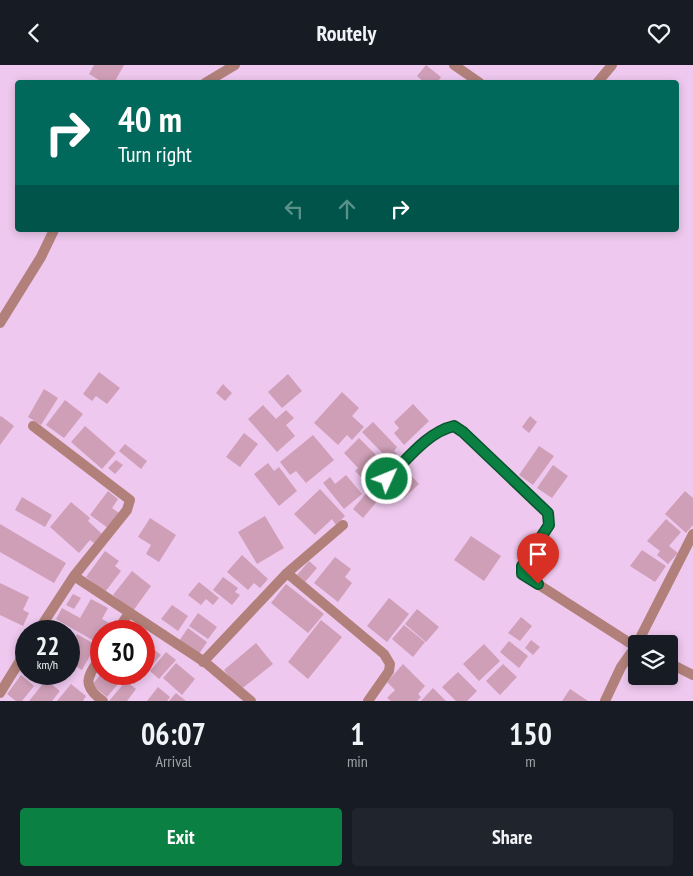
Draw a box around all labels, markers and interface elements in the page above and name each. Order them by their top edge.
icon: back [20,19,48,47]
text: Routely [317,19,376,47]
icon: heart [645,19,673,47]
text: 40 m [118,96,182,142]
icon: right [35,100,100,165]
text: Turn right [118,140,192,168]
icon: left [280,195,308,223]
icon: ahead [333,195,361,223]
icon: right [386,195,414,223]
position arrow [360,452,412,504]
pin [517,533,559,584]
icon: arrive [524,540,552,568]
speed limit sign: 30 [90,620,155,685]
text: 22 [36,630,59,662]
map controls [628,635,678,685]
button: layers [628,635,678,685]
text: km/h [37,657,58,672]
text: 06:07 [141,714,206,753]
text: 1 [350,714,365,753]
text: 150 [509,714,552,753]
text: Arrival [155,751,192,771]
text: min [347,751,368,771]
text: m [525,751,536,771]
button: Exit [20,808,342,866]
button: Share [352,808,673,866]

